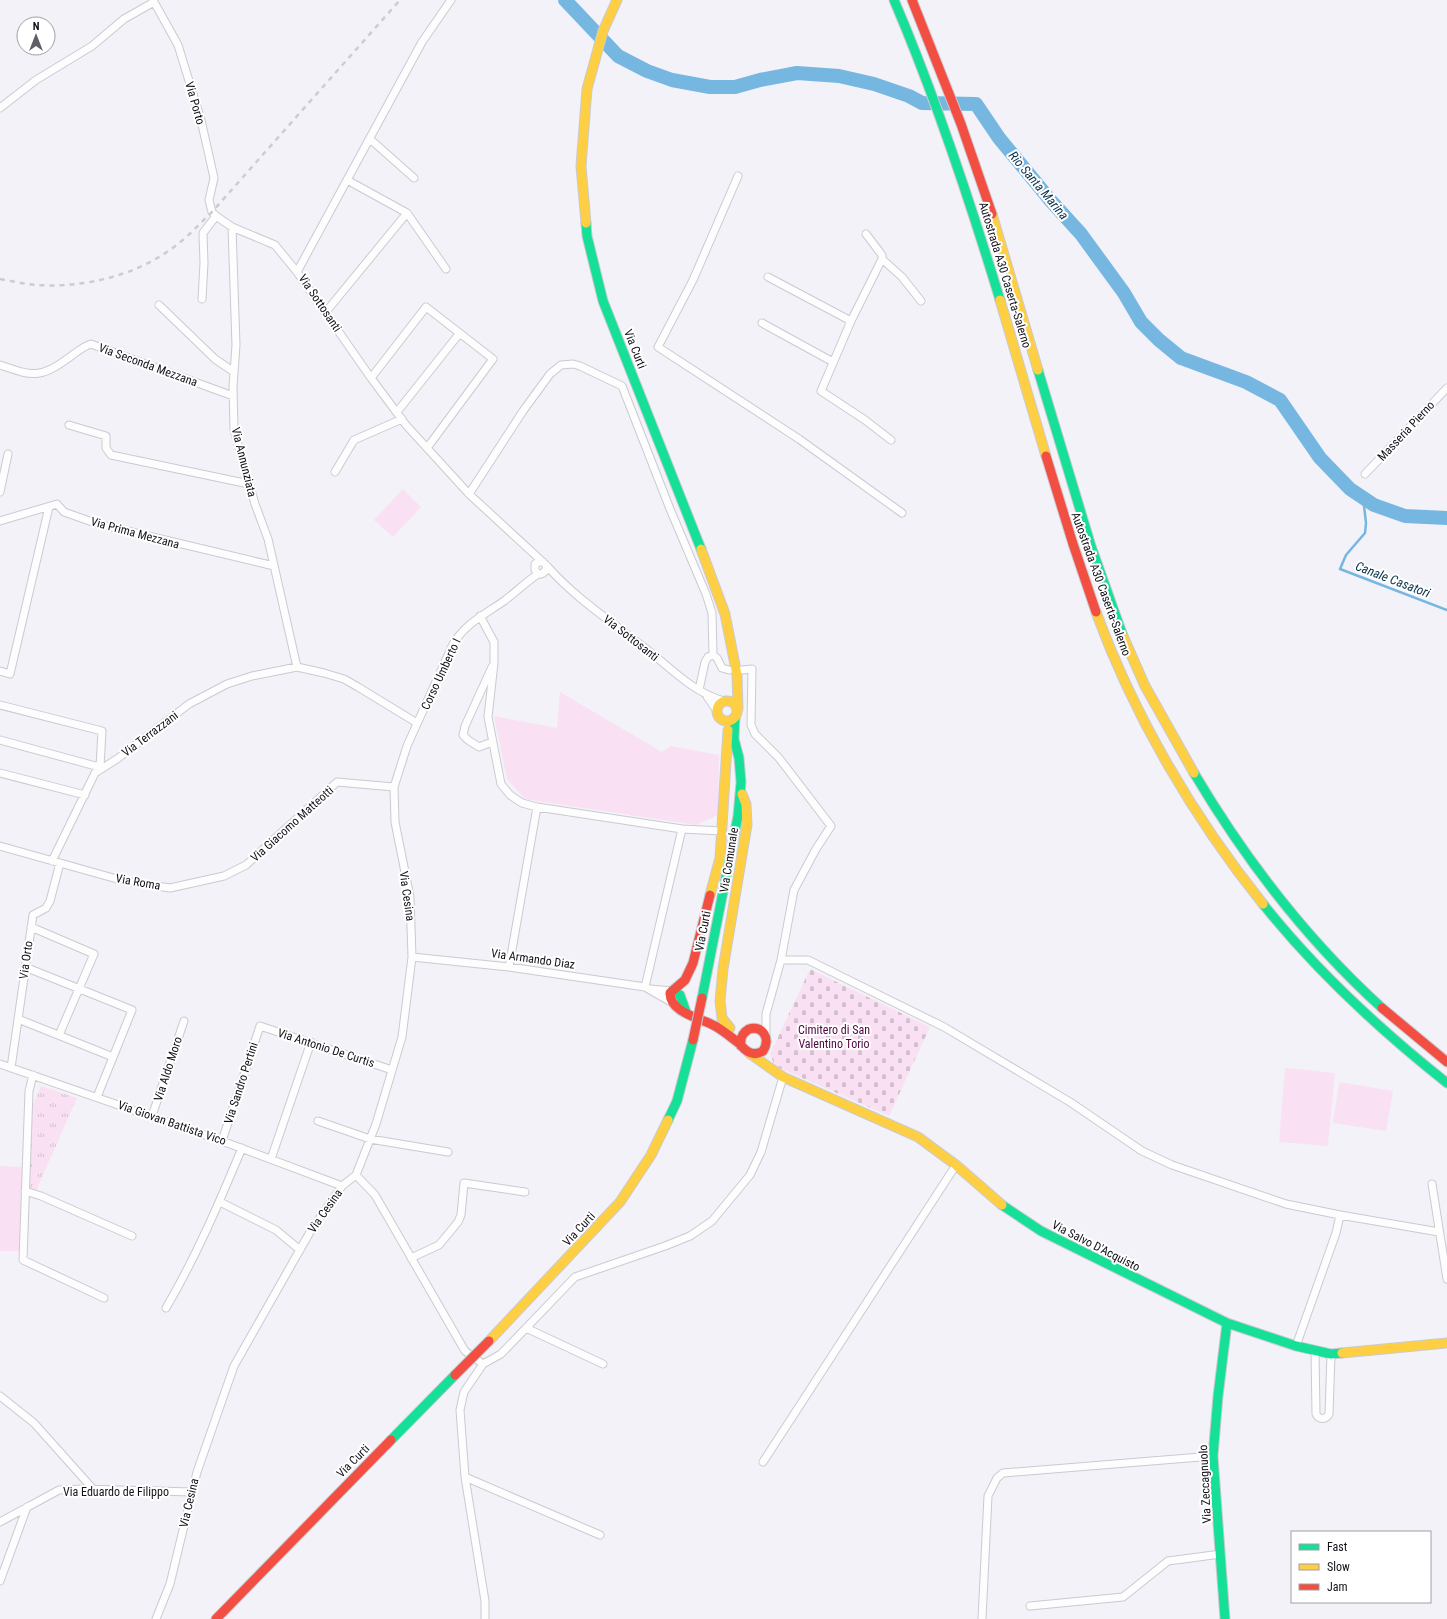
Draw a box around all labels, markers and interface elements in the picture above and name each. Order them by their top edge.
north arrow [16,16,56,56]
text: N [33,20,40,33]
street label: Via Porto [182,80,208,126]
water label: Rio Santa Marina [1006,148,1072,223]
street label: Autostrada A30 Caserta-Salerno [976,200,1034,350]
street label: Via Sottosanti [296,271,344,335]
street label: Via Curti [621,327,649,371]
street label: Via Seconda Mezzana [97,341,200,389]
street label: Masseria Pierno [1375,398,1437,464]
street label: Via Annunziata [229,426,259,498]
street label: Autostrada A30 Caserta-Salerno [1068,510,1134,658]
street label: Via Prima Mezzana [89,514,181,552]
water label: Canale Casatori [1353,558,1432,601]
street label: Via Sottosanti [600,612,662,664]
street label: Corso Umberto I [418,636,464,712]
street label: Via Terrazzani [119,708,181,760]
street label: Via Giacomo Matteotti [248,783,336,865]
street label: Via Comunale [717,826,741,893]
street label: Via Cesina [397,870,417,922]
street label: Via Roma [115,871,162,893]
street label: Via Curti [692,910,714,952]
street label: Via Orto [16,940,36,980]
street label: Via Armando Diaz [490,946,576,972]
park label: Cimitero di San Valentino Torio [798,1023,870,1051]
street label: Via Antonio De Curtis [276,1026,376,1070]
street label: Via Aldo Moro [151,1035,185,1103]
street label: Via Sandro Pertini [221,1040,261,1126]
street label: Via Giovan Battista Vico [116,1098,228,1148]
street label: Via Cesina [305,1186,345,1236]
street label: Via Curti [560,1209,598,1249]
street label: Via Salvo D'Acquisto [1050,1218,1142,1274]
street label: Via Curti [334,1442,372,1480]
street label: Via Zeccagnuolo [1196,1444,1214,1524]
street label: Via Cesina [177,1477,202,1529]
street label: Via Eduardo de Filippo [63,1485,169,1499]
legend [1291,1531,1431,1603]
text: Fast [1327,1540,1348,1554]
text: Slow [1327,1560,1350,1574]
text: Jam [1327,1580,1348,1594]

